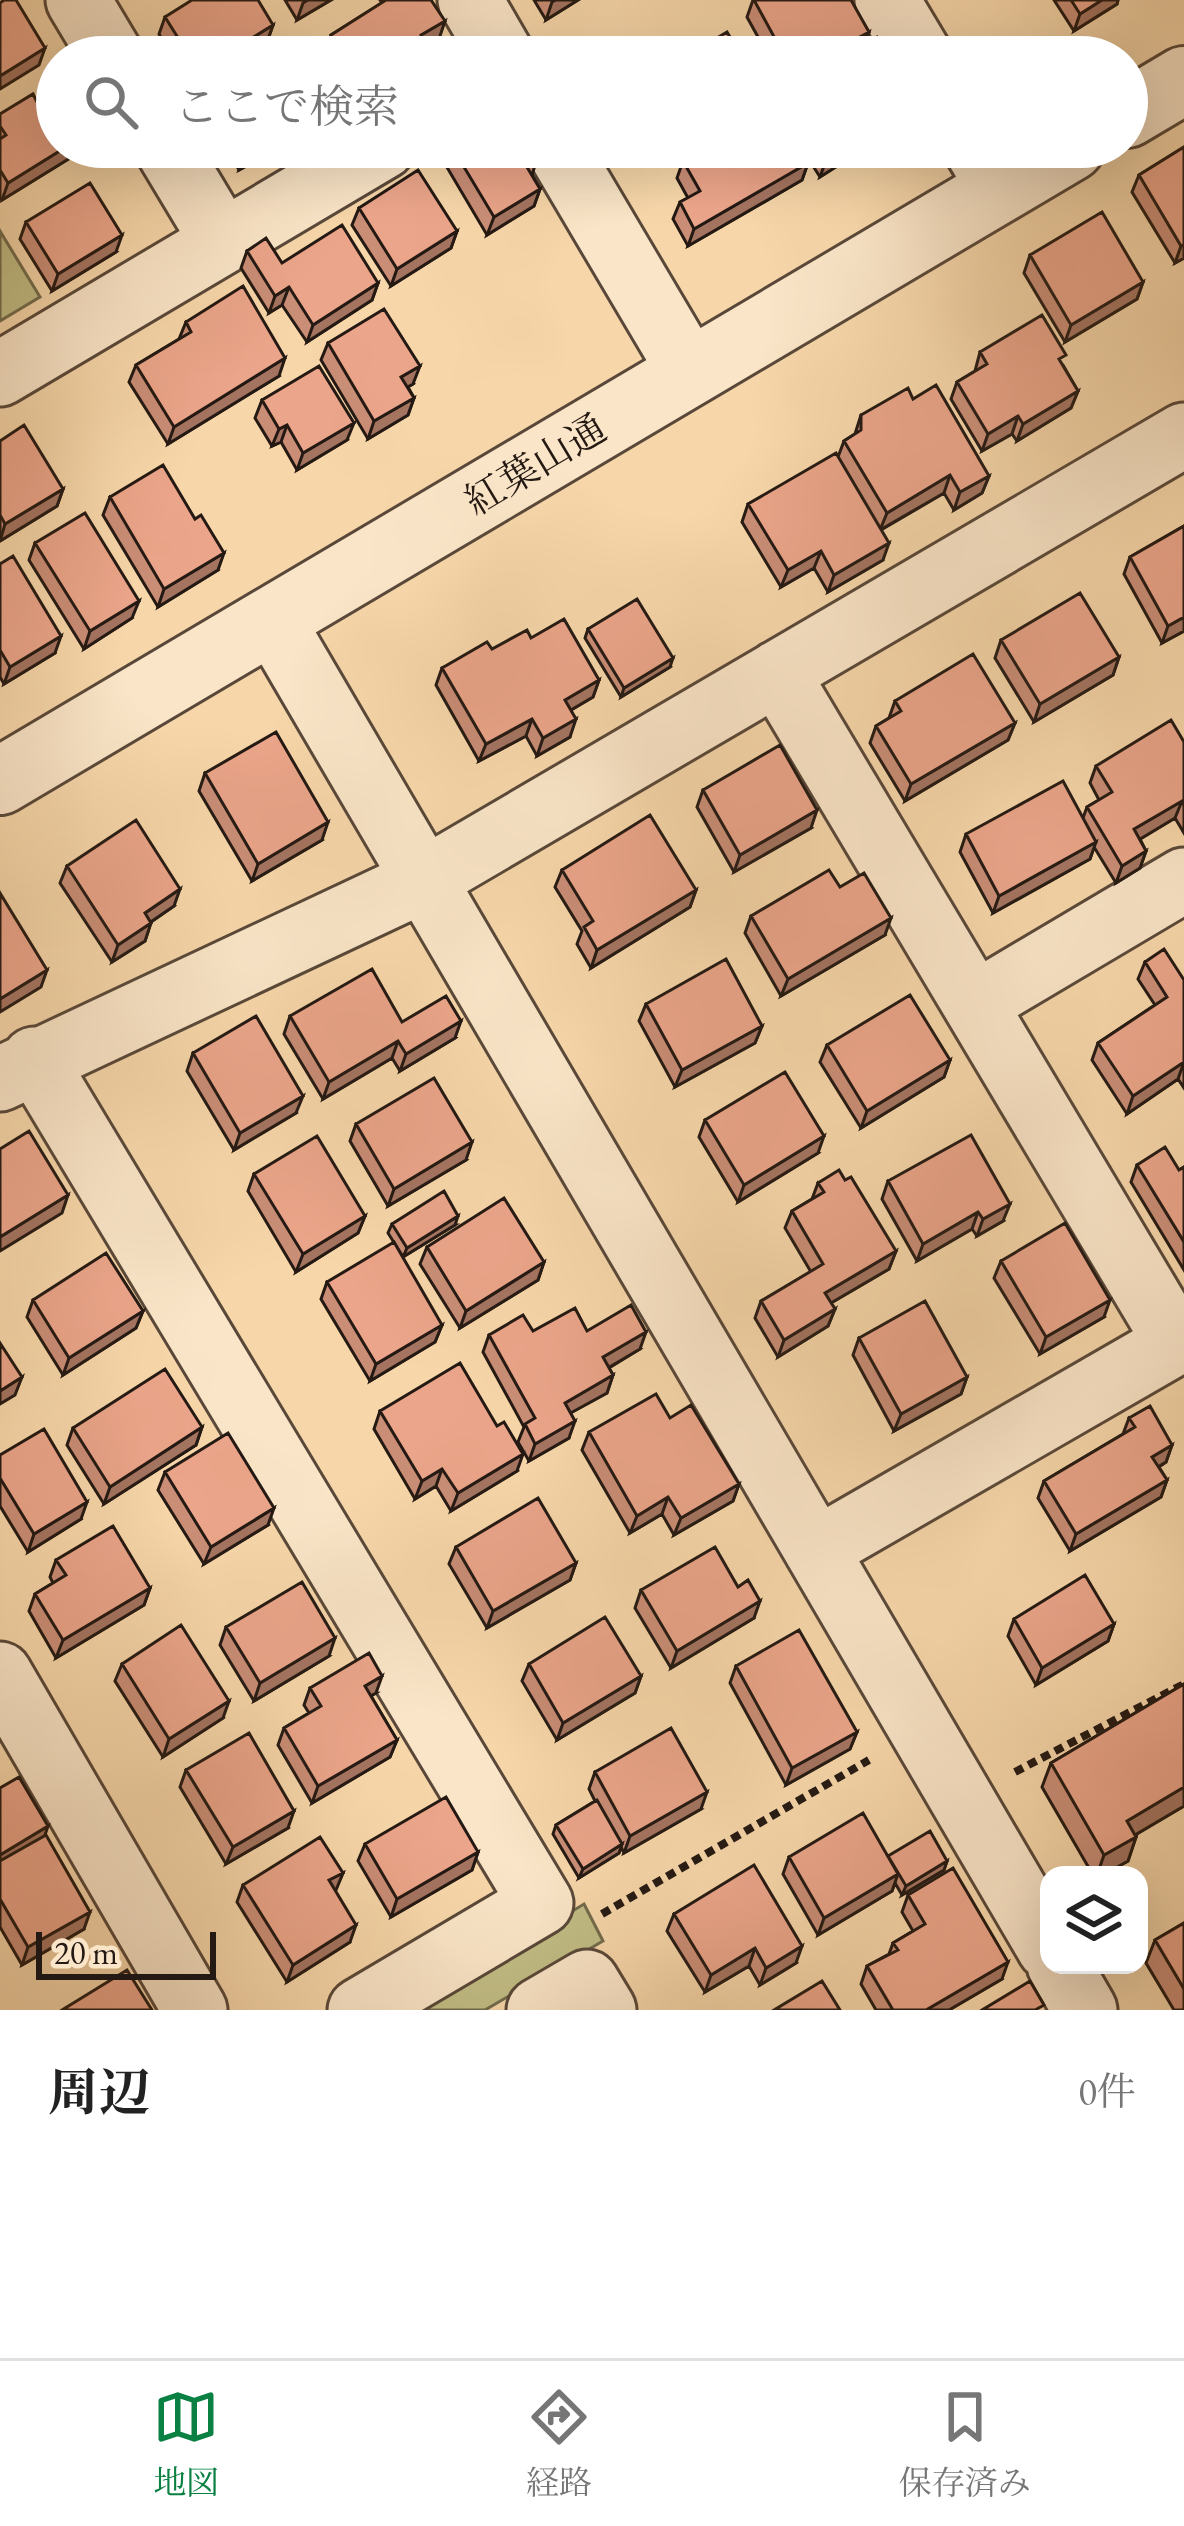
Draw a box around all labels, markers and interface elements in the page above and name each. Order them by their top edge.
search box [36,36,1148,168]
icon: search [78,69,144,135]
text: ここで検索 [174,77,399,135]
street label: 紅葉山通 [455,402,615,526]
map controls [1040,1866,1148,1974]
button: layers [1040,1866,1148,1974]
scale bar [36,1926,216,1979]
text: 20 m [54,1931,118,1974]
text: 周辺 [48,2059,150,2125]
text: 0件 [1078,2066,1136,2117]
tab: 地図 [153,2384,219,2504]
tab: 経路 [526,2384,592,2504]
tab: 保存済み [899,2384,1031,2504]

